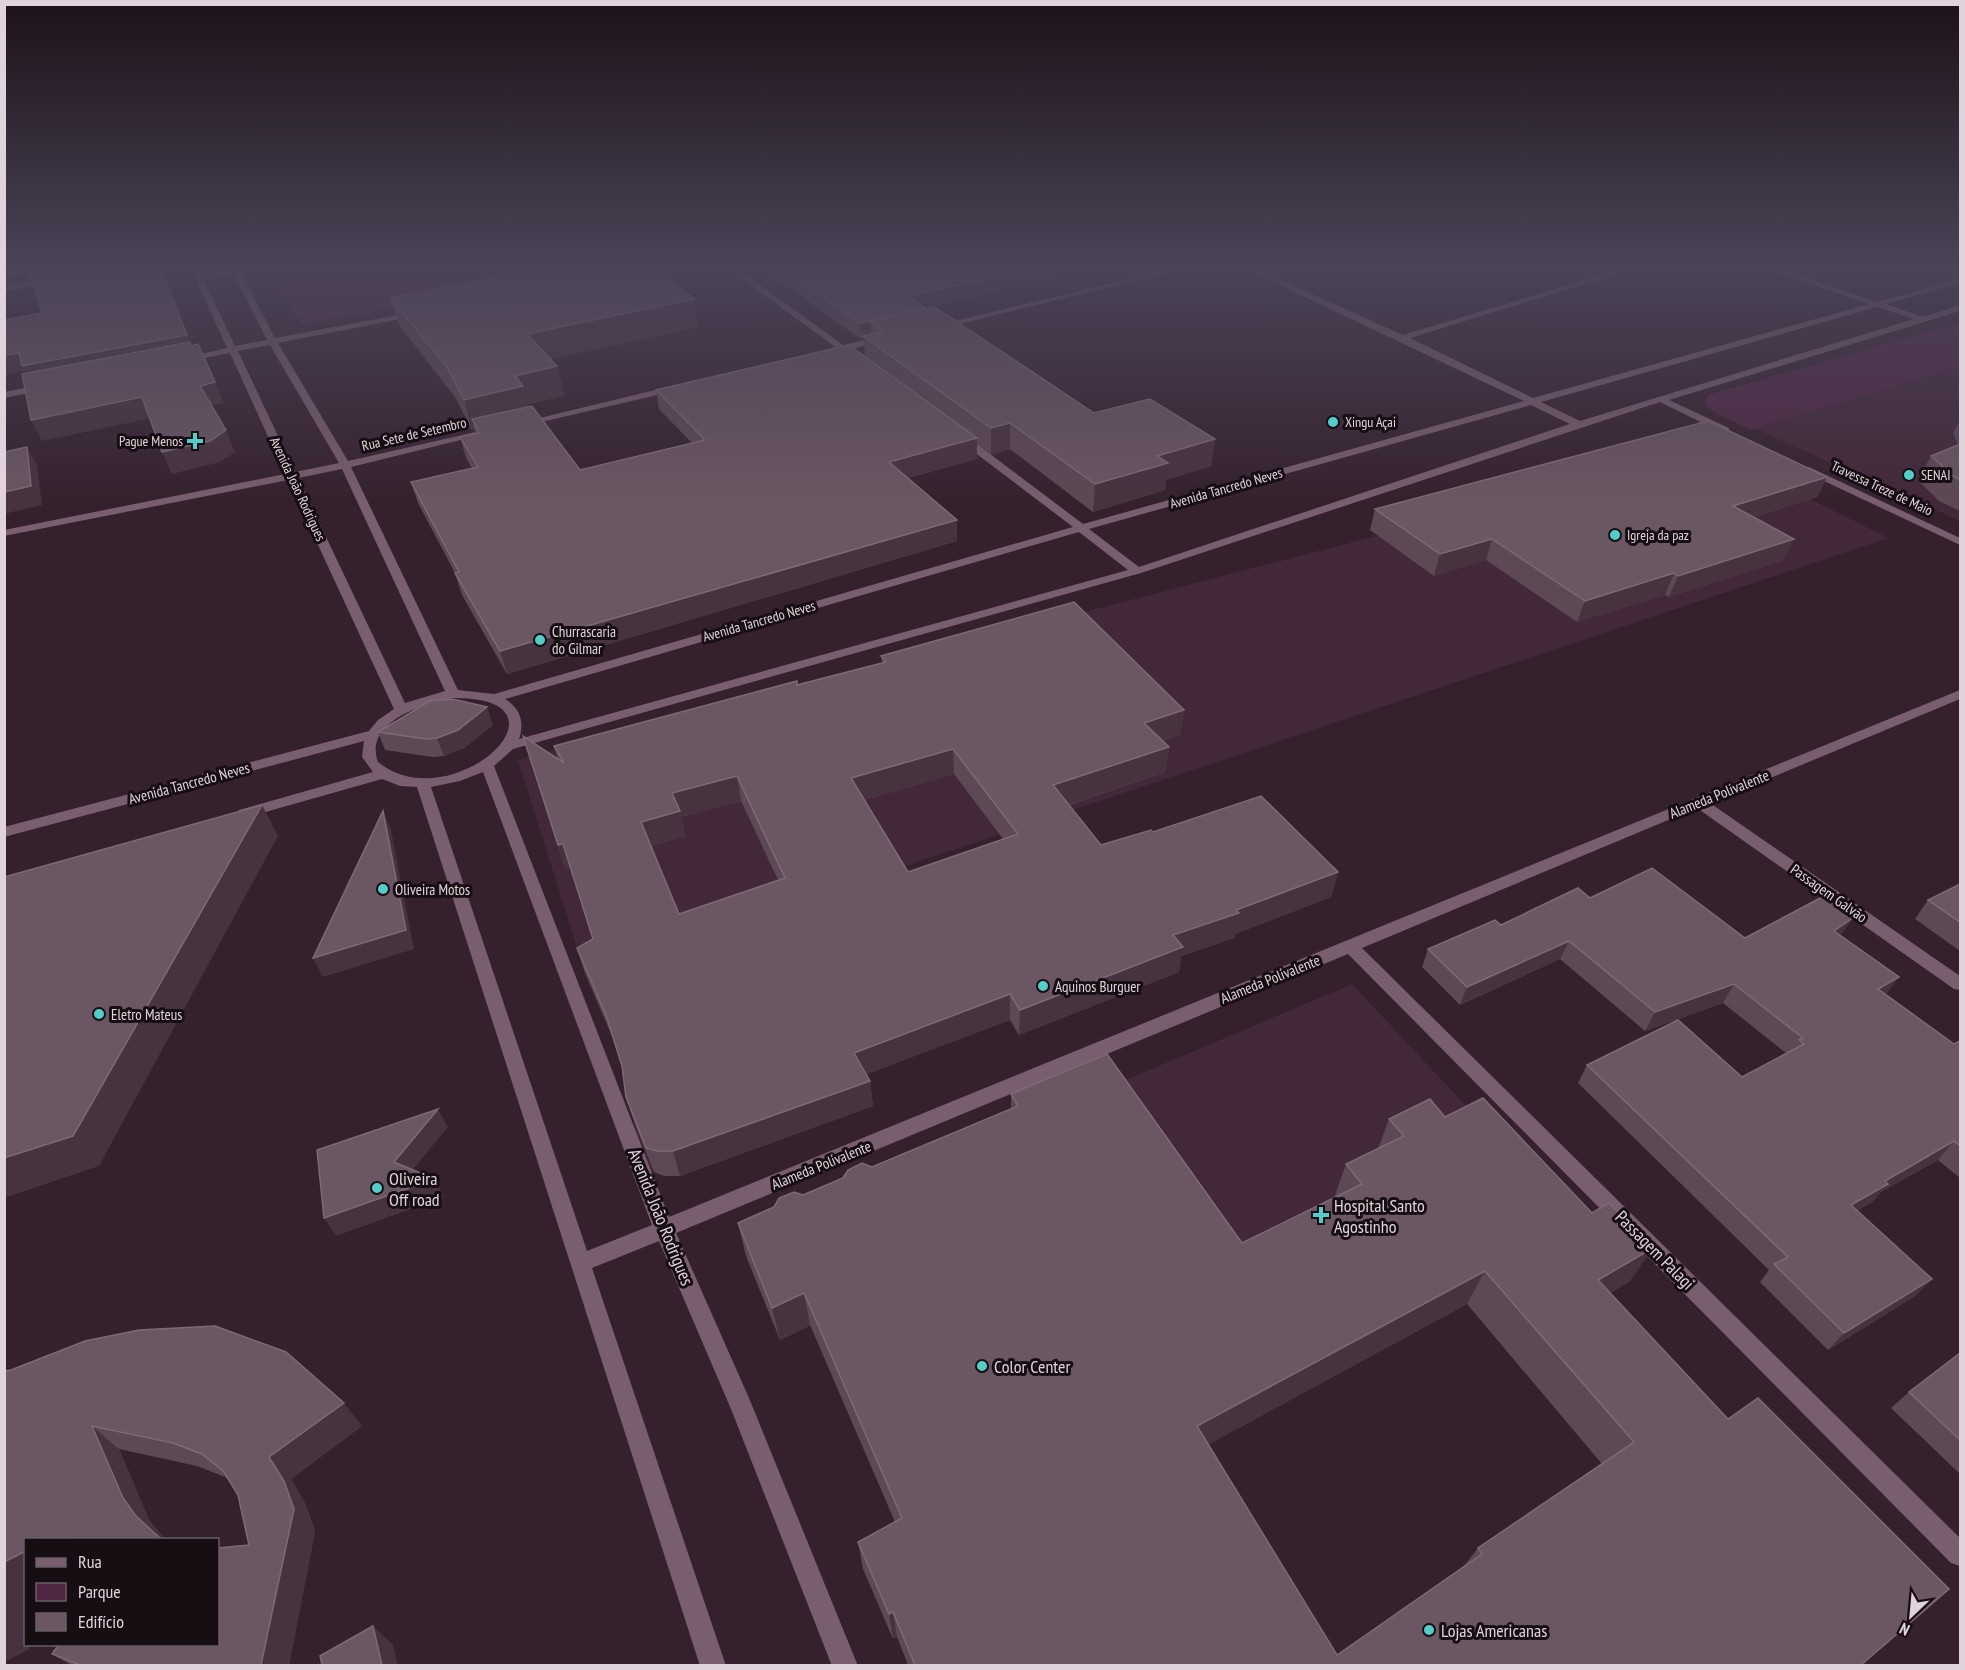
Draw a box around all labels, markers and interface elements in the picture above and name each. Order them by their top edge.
street label: Rua Sete de Setembro [360,413,468,455]
place label: Xingu Açai [1345,413,1396,431]
marker: Xingu Açai [1326,415,1340,429]
place label: Pague Menos [119,432,183,450]
marker: Pague Menos [188,434,202,448]
street label: Avenida João Rodrigues [266,434,330,544]
street label: Travessa Treze de Maio [1828,457,1936,519]
street label: Avenida Tancredo Neves [1168,463,1285,513]
place label: SENAI [1921,466,1950,484]
marker: SENAI [1902,468,1916,482]
place label: Igreja da paz [1627,526,1689,544]
marker: Igreja da paz [1608,528,1622,542]
street label: Avenida Tancredo Neves [701,596,818,646]
place label: Churrascaria do Gilmar [552,622,616,658]
marker: Churrascaria do Gilmar [533,633,547,647]
street label: Avenida Tancredo Neves [126,758,252,808]
street label: Alameda Polivalente [1666,765,1772,823]
street label: Passagem Galvão [1787,860,1871,926]
place label: Oliveira Motos [395,880,470,899]
marker: Oliveira Motos [376,882,390,896]
street label: Alameda Polivalente [1217,950,1323,1008]
place label: Aquinos Burguer [1055,977,1141,996]
marker: Aquinos Burguer [1036,979,1050,993]
place label: Eletro Mateus [111,1005,182,1024]
marker: Eletro Mateus [92,1007,106,1021]
street label: Alameda Polivalente [768,1136,874,1194]
street label: Avenida João Rodrigues [623,1145,699,1289]
place label: Oliveira Off road [389,1167,440,1211]
marker: Oliveira Off road [370,1181,384,1195]
place label: Hospital Santo Agostinho [1334,1194,1425,1238]
marker: Hospital Santo Agostinho [1312,1206,1330,1224]
street label: Passagem Palagi [1611,1206,1699,1294]
place label: Color Center [994,1355,1071,1378]
marker: Color Center [975,1359,989,1373]
legend [24,1538,219,1646]
text: Rua [78,1550,102,1573]
text: Parque [78,1580,121,1603]
north arrow [1881,1586,1941,1646]
text: Edifício [78,1610,124,1633]
place label: Lojas Americanas [1441,1619,1547,1642]
text: N [1896,1619,1913,1640]
marker: Lojas Americanas [1422,1623,1436,1637]

